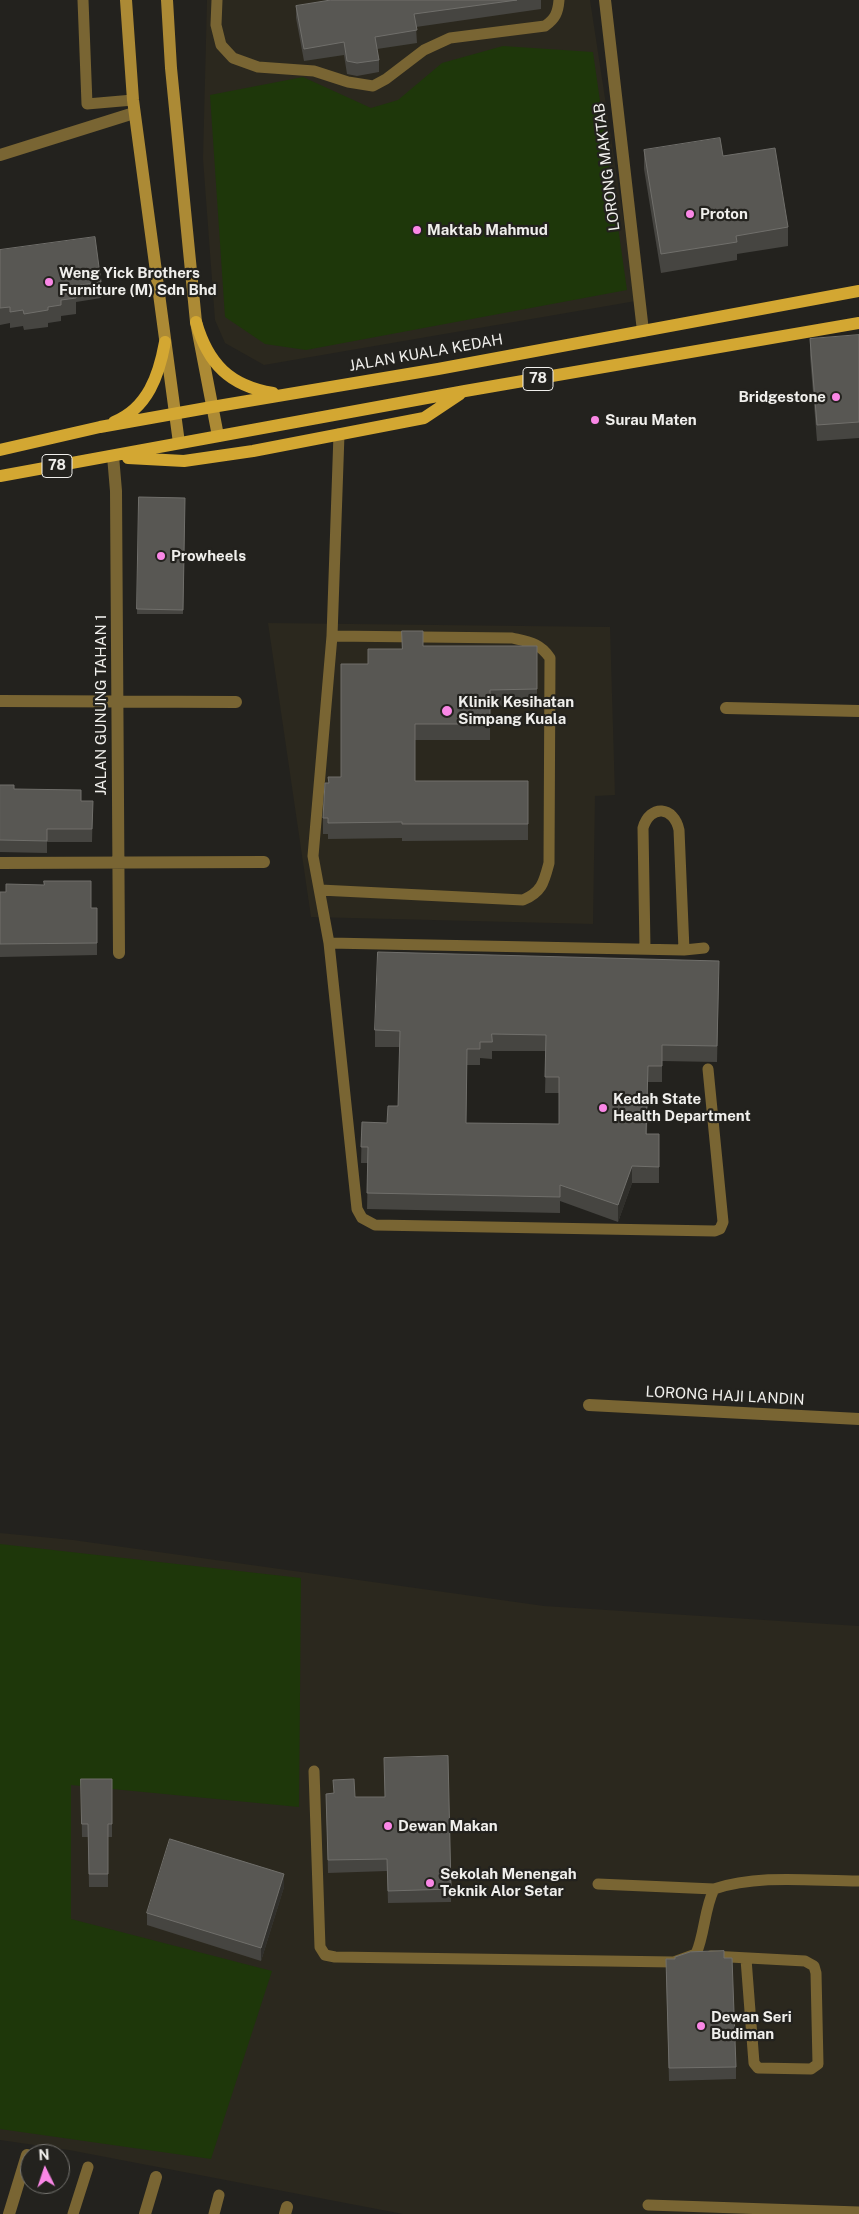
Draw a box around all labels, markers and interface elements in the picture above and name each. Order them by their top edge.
street label: LORONG MAKTAB [590,102,624,232]
place label: Proton [700,205,748,223]
marker: Proton [684,208,696,220]
place label: Maktab Mahmud [427,221,548,239]
marker: Maktab Mahmud [411,224,423,236]
place label: Weng Yick Brothers Furniture (M) Sdn Bhd [59,264,217,299]
marker: Weng Yick Brothers Furniture (M) Sdn Bhd [43,276,55,288]
street label: JALAN KUALA KEDAH [348,331,504,375]
road number: 78 [523,368,553,390]
place label: Bridgestone [739,388,826,406]
marker: Bridgestone [830,391,842,403]
place label: Surau Maten [605,411,697,429]
marker: Surau Maten [589,414,601,426]
road number: 78 [42,454,72,478]
place label: Prowheels [171,547,246,565]
marker: Prowheels [155,550,167,562]
street label: JALAN GUNUNG TAHAN 1 [92,614,110,796]
place label: Klinik Kesihatan Simpang Kuala [458,693,574,728]
marker: Klinik Kesihatan Simpang Kuala [440,704,454,718]
place label: Kedah State Health Department [613,1090,751,1125]
marker: Kedah State Health Department [597,1102,609,1114]
street label: LORONG HAJI LANDIN [645,1383,805,1409]
place label: Dewan Makan [398,1817,498,1835]
marker: Dewan Makan [382,1820,394,1832]
place label: Sekolah Menengah Teknik Alor Setar [440,1865,577,1900]
marker: Sekolah Menengah Teknik Alor Setar [424,1877,436,1889]
place label: Dewan Seri Budiman [711,2008,792,2043]
marker: Dewan Seri Budiman [695,2020,707,2032]
north arrow [20,2144,70,2194]
text: N [38,2147,50,2163]

